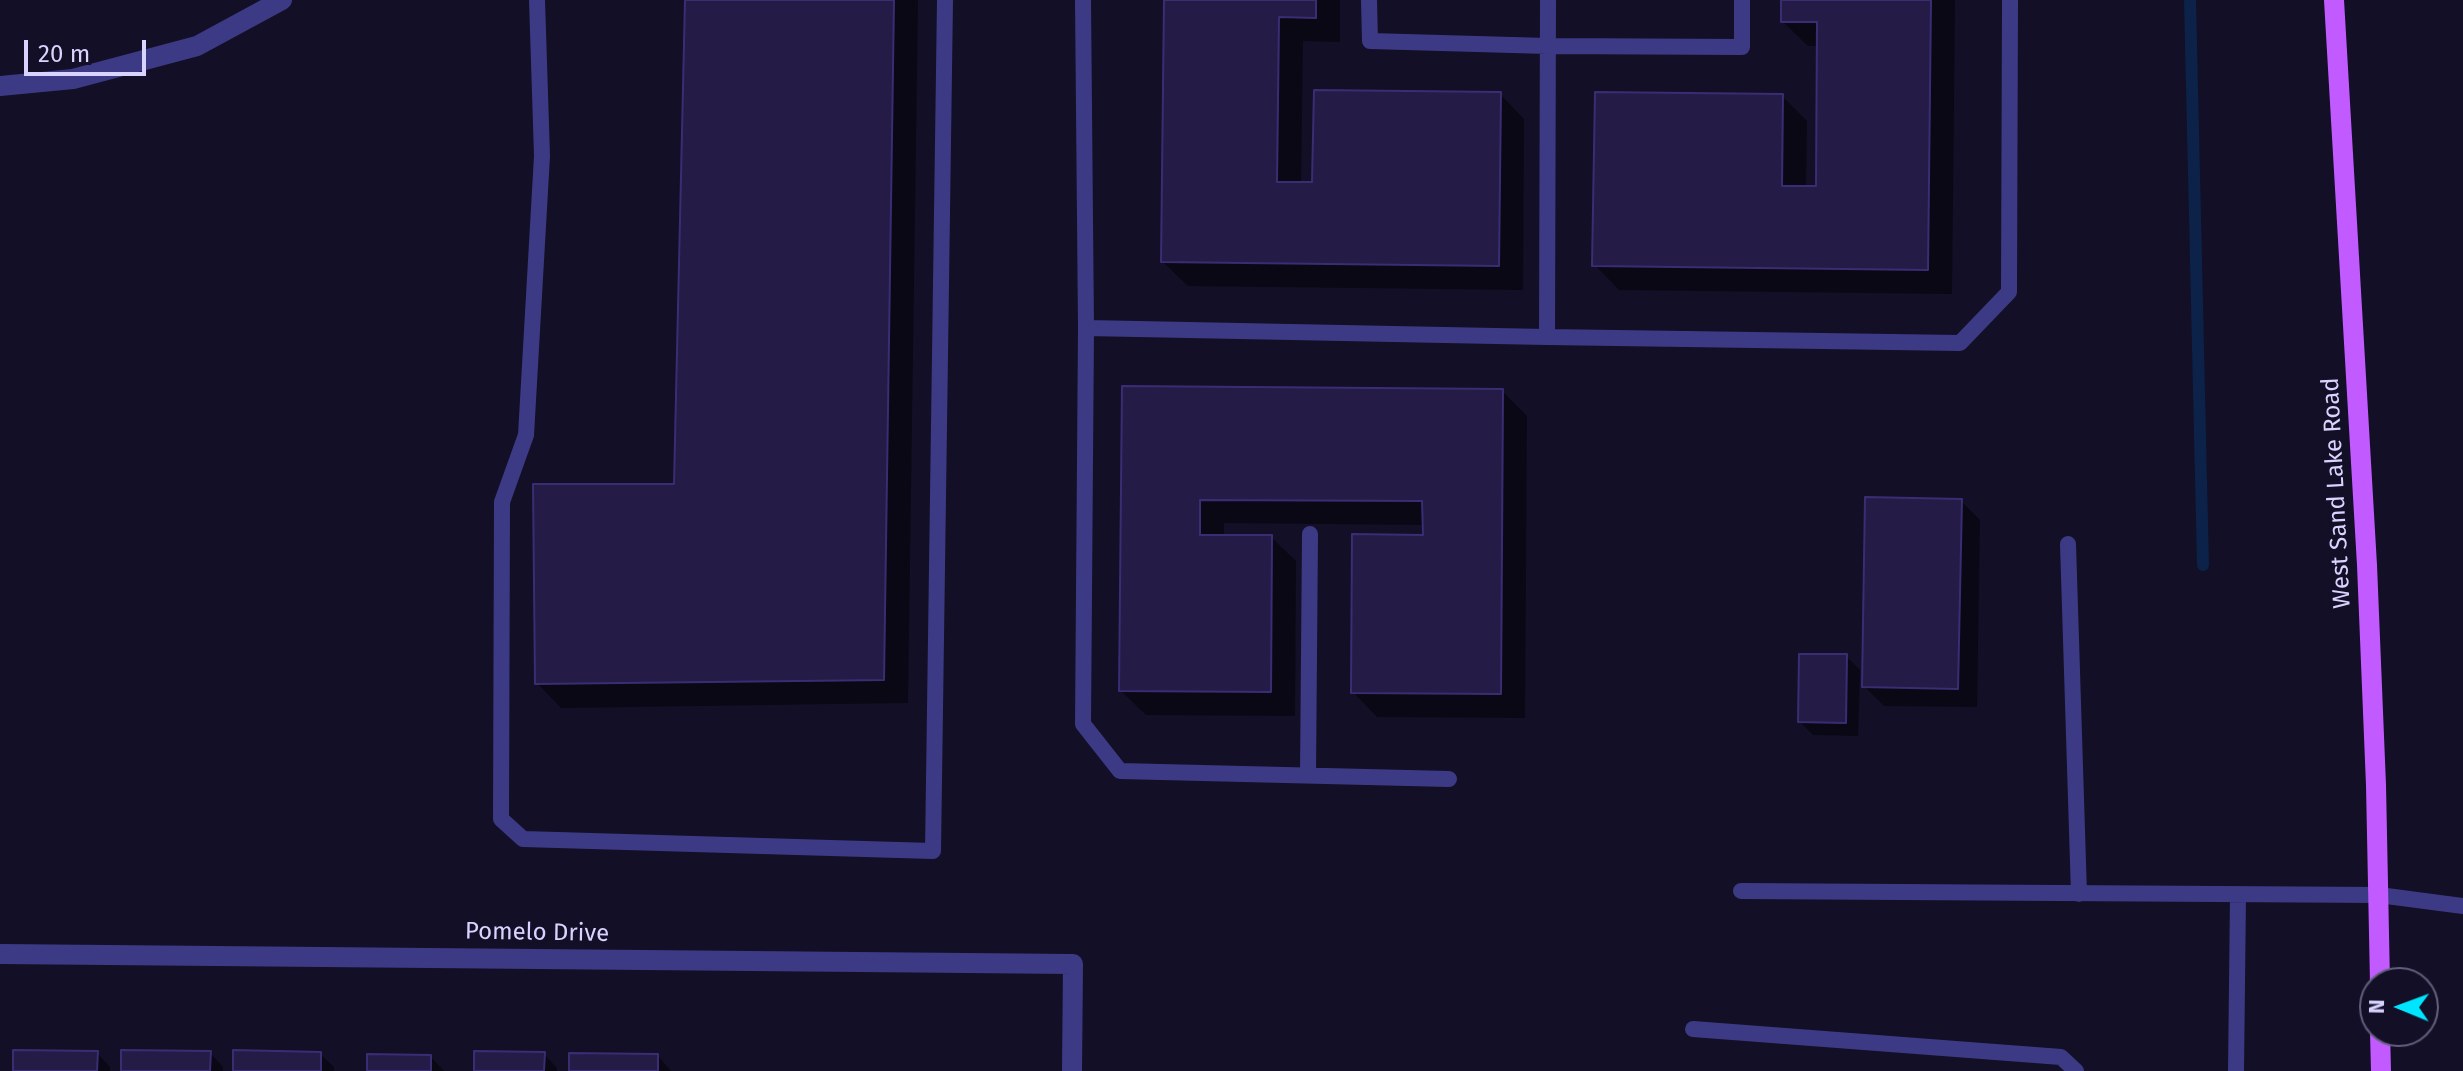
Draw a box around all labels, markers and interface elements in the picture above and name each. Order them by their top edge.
scale bar [28,24,150,74]
text: 20 m [38,40,90,68]
street label: West Sand Lake Road [2317,377,2357,609]
street label: Pomelo Drive [465,917,609,949]
north arrow [2359,967,2439,1047]
text: N [2363,999,2390,1014]

